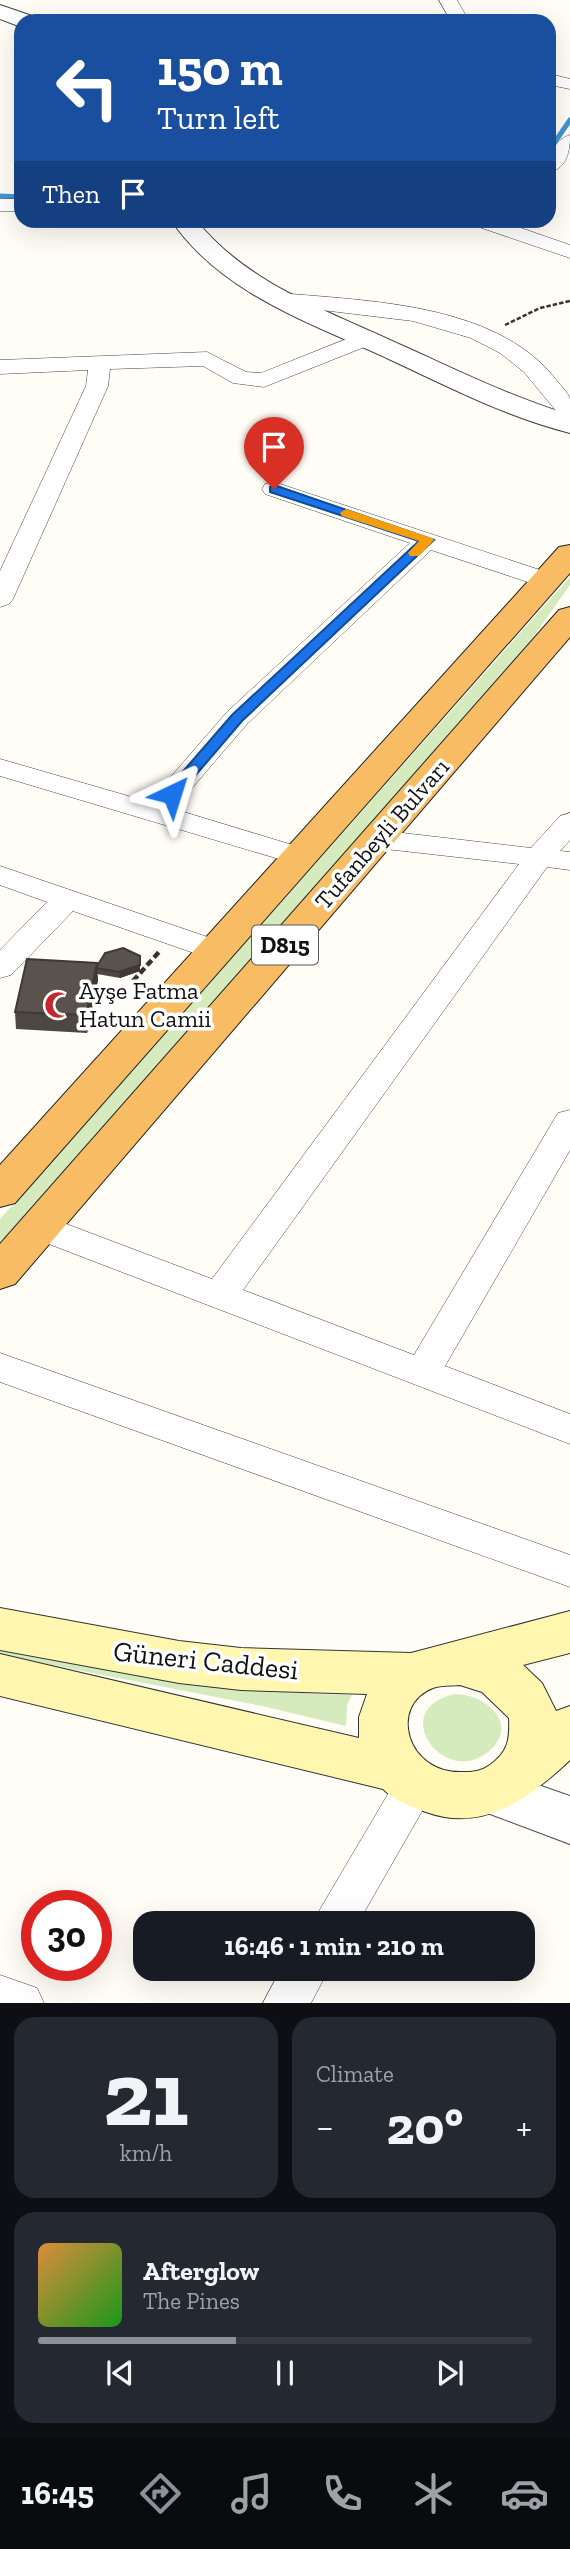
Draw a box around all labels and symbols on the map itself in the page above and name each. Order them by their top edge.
pin [244,417,304,489]
street label: Tufanbeyli Bulvarı [308,752,455,915]
position arrow [135,757,209,831]
road number: D815 [252,926,318,964]
place label: Ayşe Fatma Hatun Camii [79,976,212,1033]
mosque icon: Ayşe Fatma Hatun Camii [43,990,73,1020]
street label: Güneri Caddesi [112,1634,300,1687]
speed limit sign: 30 [21,1890,112,1981]

